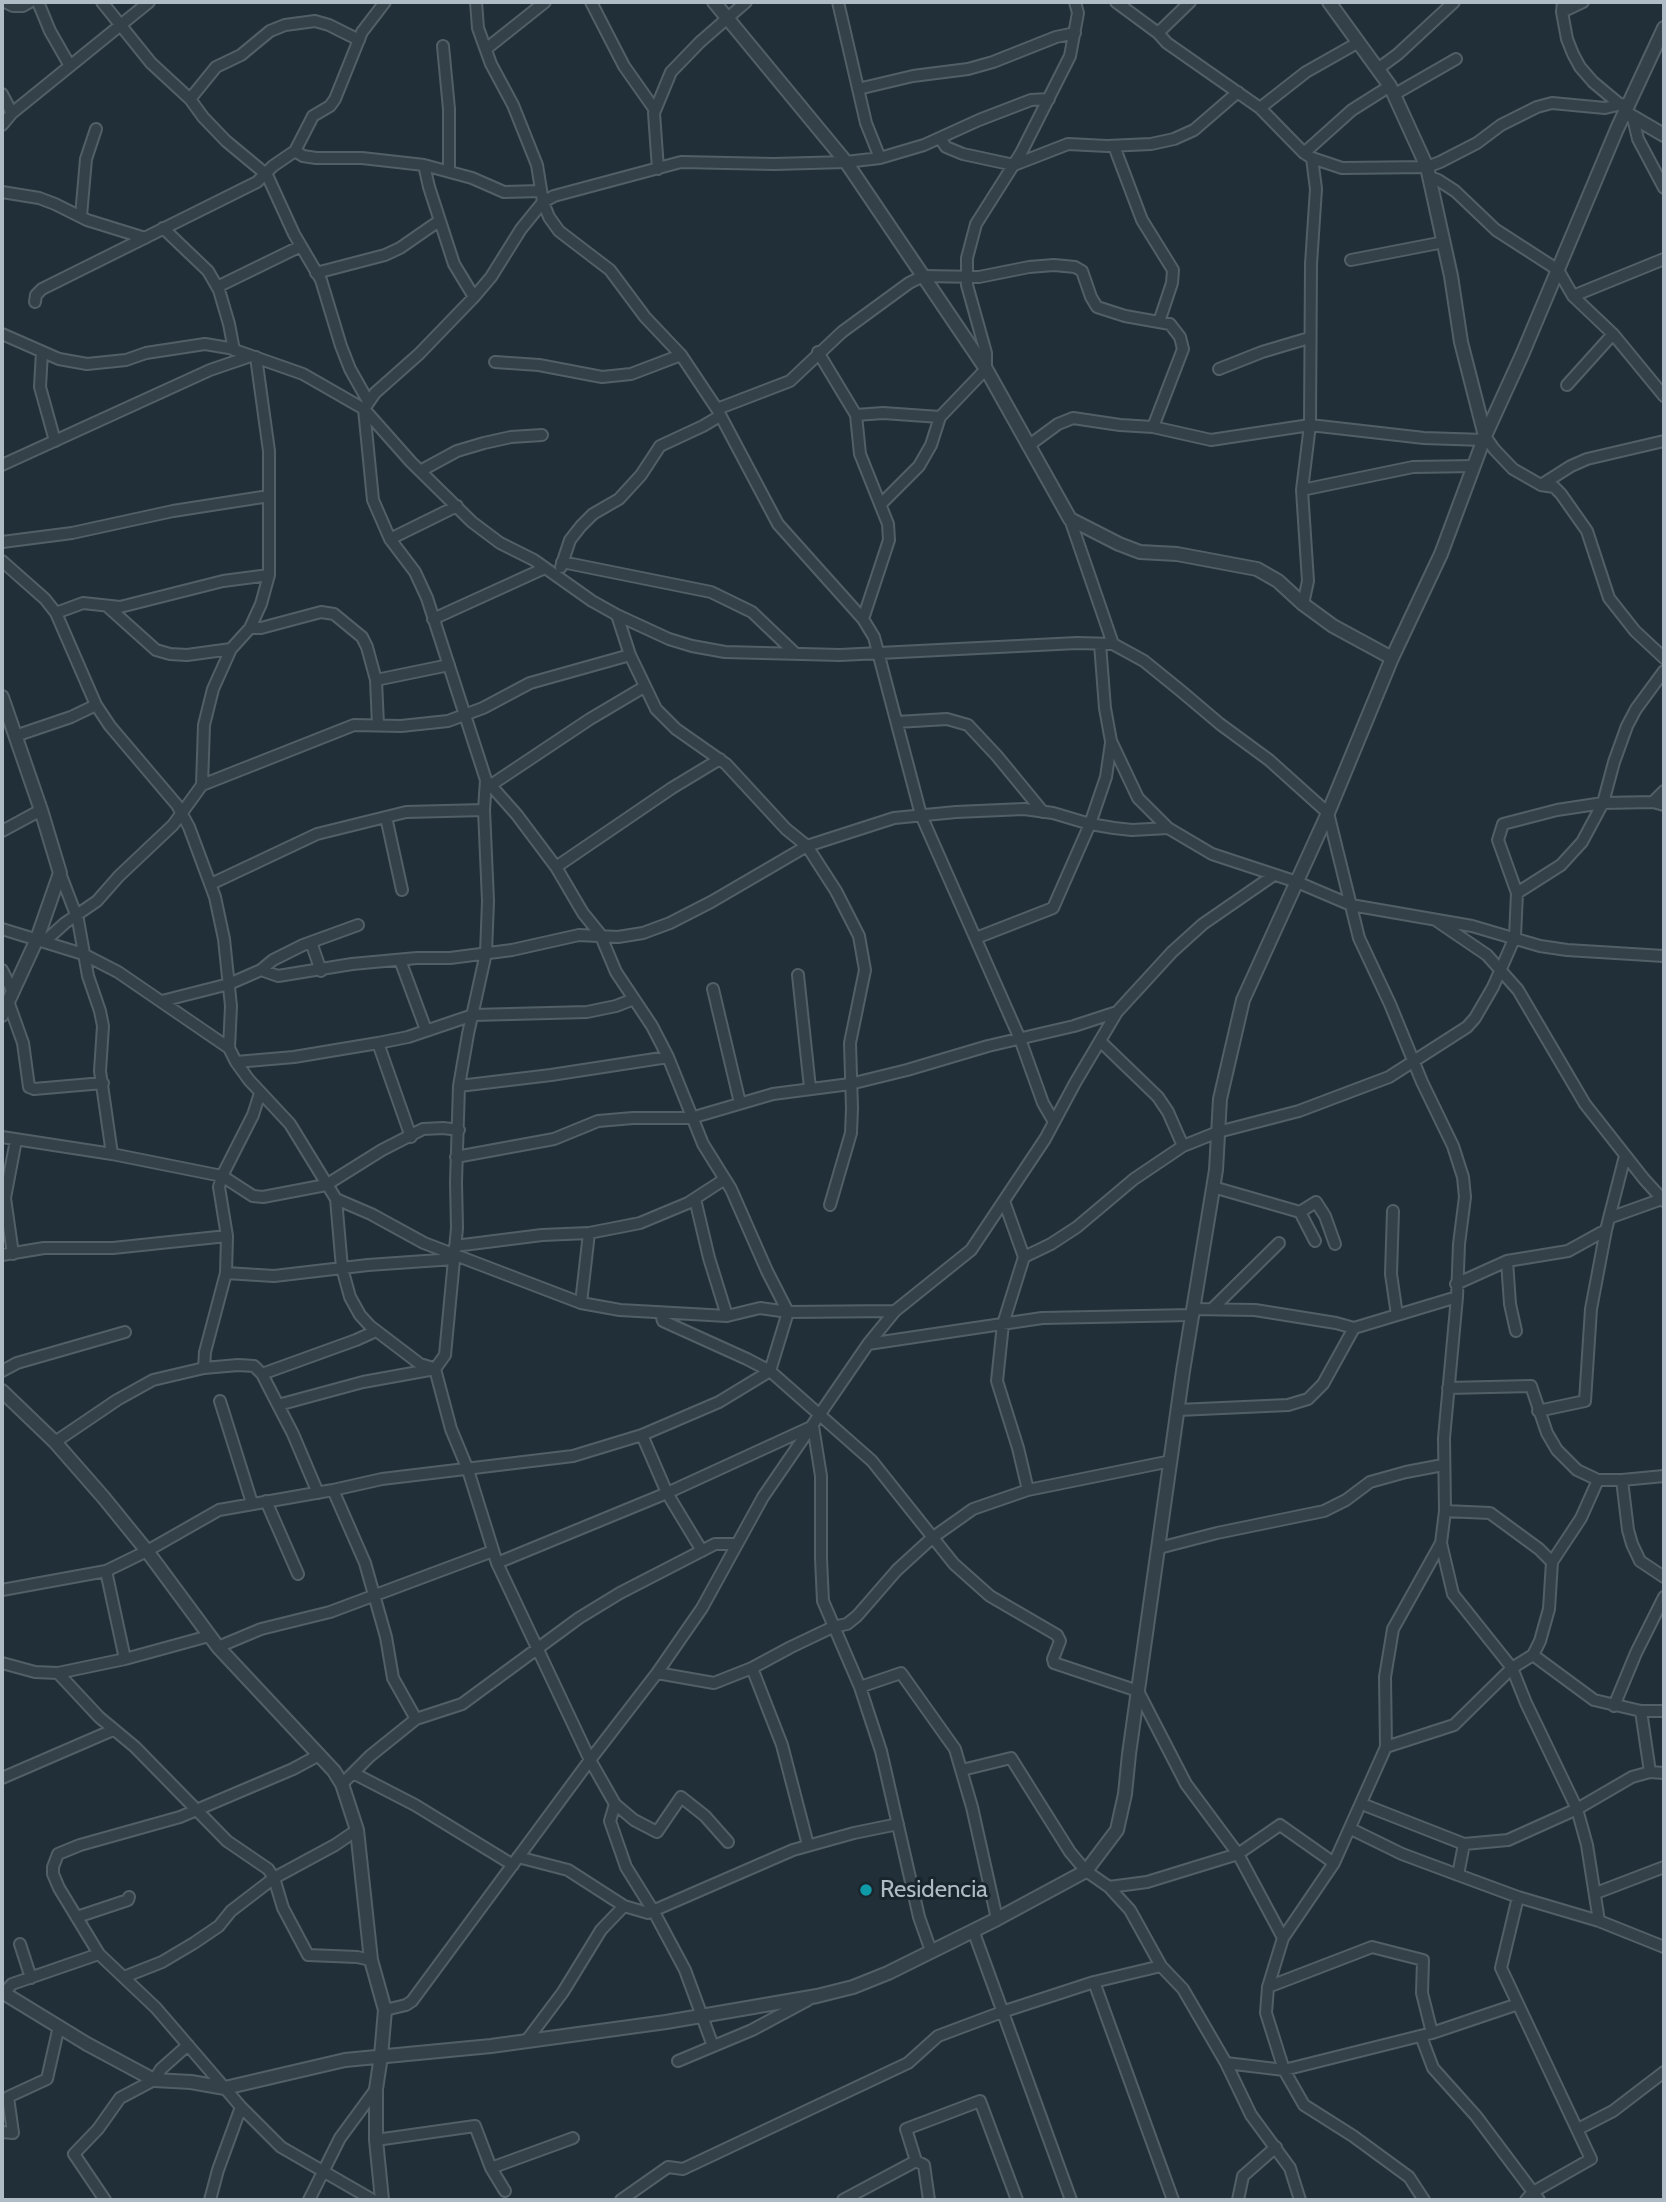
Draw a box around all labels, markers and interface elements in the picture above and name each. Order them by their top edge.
place label: Residencia [880,1876,988,1904]
marker: Residencia [858,1882,874,1898]

